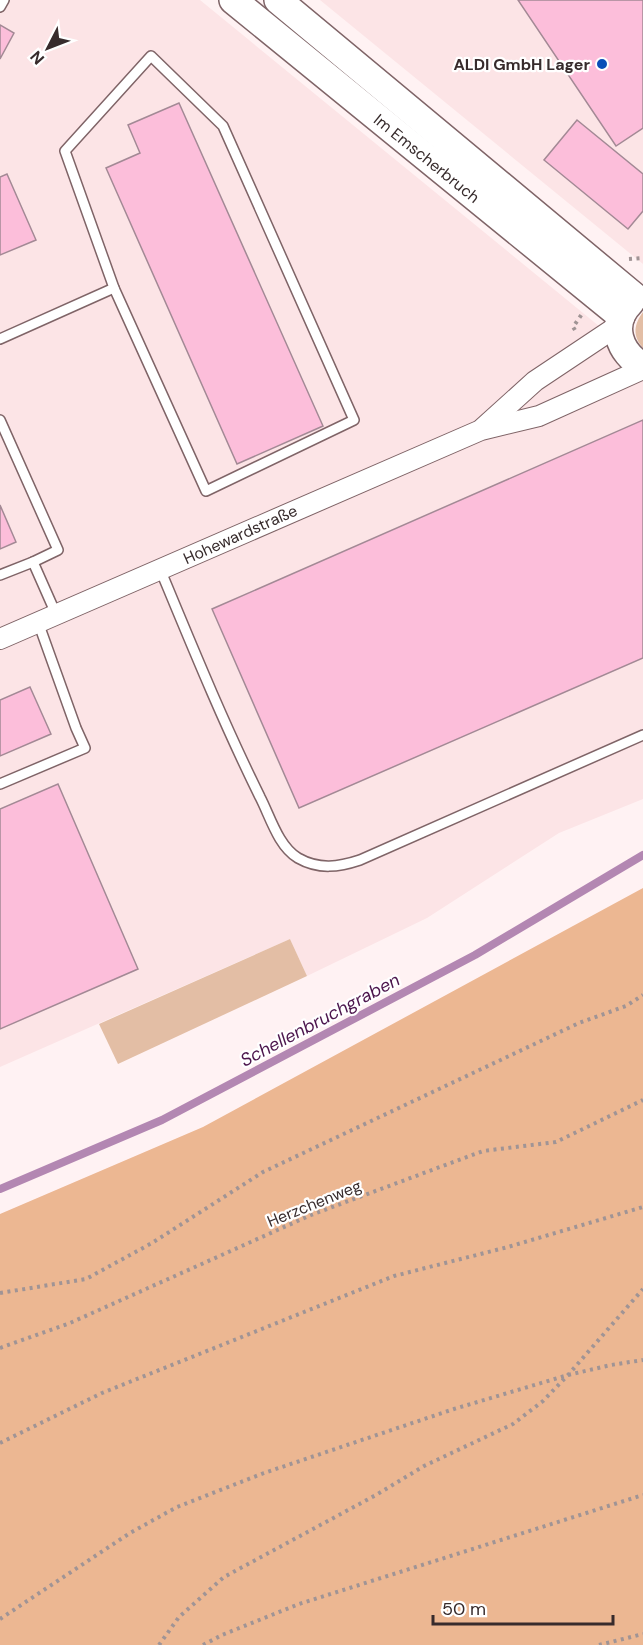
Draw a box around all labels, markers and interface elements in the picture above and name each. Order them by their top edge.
north arrow [18,18,78,78]
text: N [26,46,49,69]
place label: ALDI GmbH Lager [453,54,590,75]
marker: ALDI GmbH Lager [595,57,609,71]
street label: Im Emscherbruch [369,109,484,208]
street label: Hohewardstraße [180,500,300,569]
water label: Schellenbruchgraben [236,968,404,1072]
street label: Herzchenweg [264,1175,364,1232]
scale bar [433,1588,613,1626]
text: 50 m [442,1597,486,1621]

